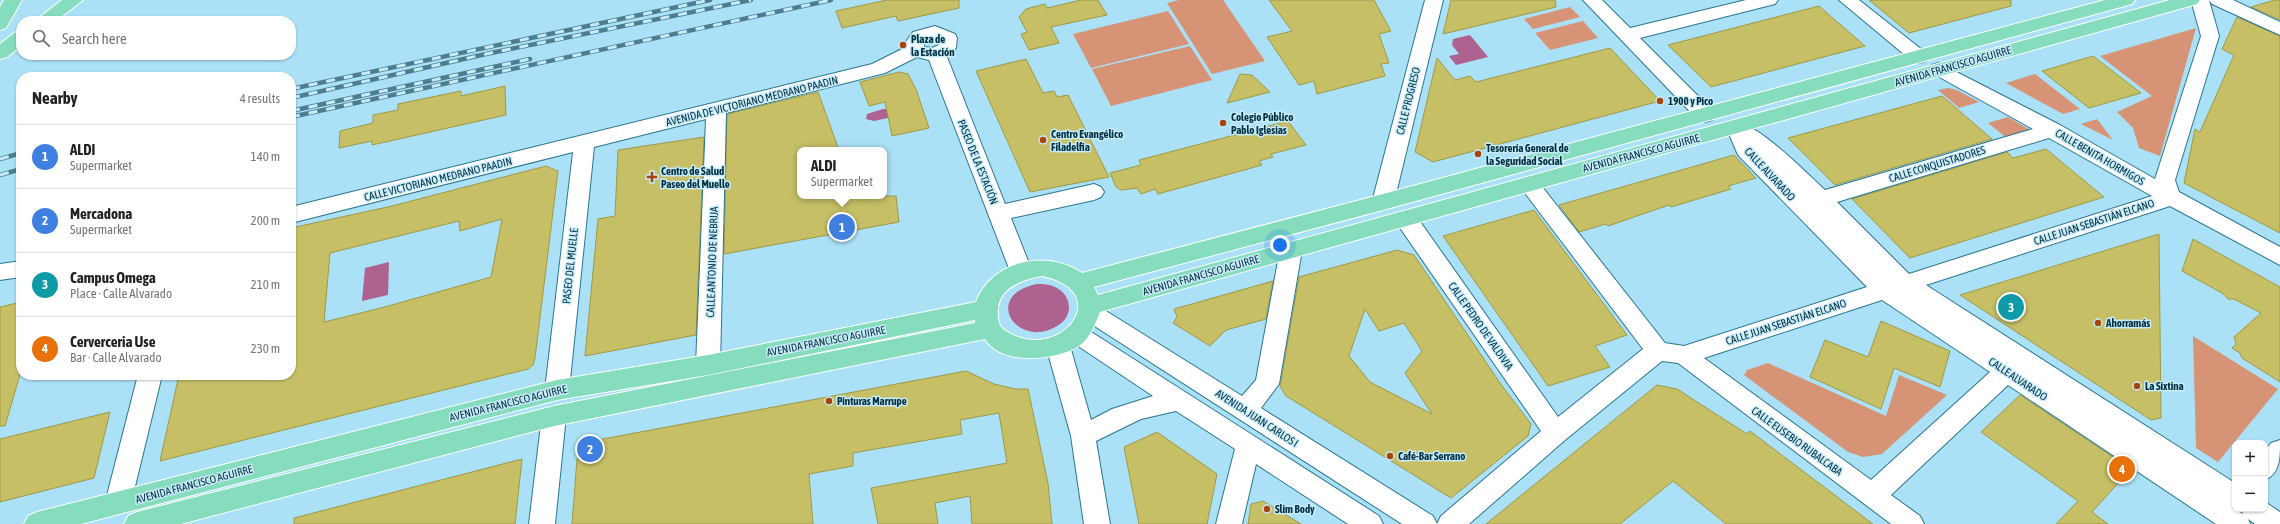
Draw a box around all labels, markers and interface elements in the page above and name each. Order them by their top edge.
search box [16,16,296,60]
icon: search [30,27,52,49]
text: Search here [62,30,127,47]
place label: Plaza de la Estación [911,33,955,58]
marker: Plaza de la Estación [898,40,908,50]
street label: AVENIDA FRANCISCO AGUIRRE [1893,44,2013,88]
street label: CALLE PROGRESO [1394,66,1422,136]
street label: AVENIDA DE VICTORIANO MEDRANO PAADIN [665,74,839,128]
text: Nearby [32,88,78,108]
text: 4 results [240,91,280,106]
place label: 1900 y Pico [1668,95,1713,107]
marker: 1900 y Pico [1655,96,1665,106]
place label: Colegio Público Pablo Iglesias [1231,111,1293,136]
street label: PASEO DE LA ESTACIÓN [955,118,1001,206]
marker: Colegio Público Pablo Iglesias [1218,118,1228,128]
street label: CALLE BENITA HORMIGOS [2053,127,2147,188]
place label: Centro Evangélico Filadelfia [1051,128,1123,153]
street label: AVENIDA FRANCISCO AGUIRRE [1581,132,1701,174]
marker: Centro Evangélico Filadelfia [1038,135,1048,145]
text: ALDI [70,141,95,158]
place label: Tesorería General de la Seguridad Social [1486,142,1569,167]
street label: CALLE CONQUISTADORES [1887,144,1987,184]
street label: CALLE ALVARADO [1742,145,1798,203]
popup [797,147,887,199]
text: 1 [42,149,48,164]
text: 140 m [251,149,280,164]
marker: Tesorería General de la Seguridad Social [1473,149,1483,159]
street label: CALLE VICTORIANO MEDRANO PAADIN [363,155,513,203]
text: ALDI [811,157,836,174]
text: Supermarket [70,158,132,173]
place label: Centro de Salud Paseo del Muelle [661,165,730,190]
marker: Centro de Salud Paseo del Muelle [646,171,658,183]
text: Supermarket [811,174,873,189]
street label: CALLE JUAN SEBASTIÁN ELCANO [2032,197,2156,247]
text: Mercadona [70,205,132,222]
street label: CALLE ANTONIO DE NEBRIJA [704,206,720,318]
pin: 1 [829,212,855,242]
text: 2 [42,213,48,228]
text: 200 m [251,213,280,228]
text: Supermarket [70,222,132,237]
street label: PASEO DEL MUELLE [560,227,580,304]
your location [1270,235,1290,255]
street label: AVENIDA FRANCISCO AGUIRRE [1141,253,1261,297]
text: Campus Omega [70,269,156,286]
text: 3 [42,277,48,292]
text: 210 m [251,277,280,292]
street label: CALLE PEDRO DE VALDIVIA [1446,280,1516,373]
text: Place · Calle Alvarado [70,286,172,301]
pin: 3 [1998,292,2024,322]
street label: CALLE JUAN SEBASTIÁN ELCANO [1724,297,1848,347]
place label: Ahorramás [2105,317,2150,329]
marker: Ahorramás [2093,318,2103,328]
street label: AVENIDA FRANCISCO AGUIRRE [766,324,887,358]
text: Cerverceria Use [70,333,155,350]
text: 4 [42,341,48,356]
text: 230 m [251,341,280,356]
text: Bar · Calle Alvarado [70,350,162,365]
street label: CALLE ALVARADO [1986,355,2050,403]
place label: La Sixtina [2145,380,2184,392]
marker: La Sixtina [2132,381,2142,391]
street label: AVENIDA FRANCISCO AGUIRRE [448,383,568,423]
street label: AVENIDA JUAN CARLOS I [1213,387,1301,449]
place label: Pinturas Marrupe [837,395,907,407]
marker: Pinturas Marrupe [824,396,834,406]
street label: CALLE EUSEBIO RUBALCABA [1749,404,1845,478]
pin: 2 [577,434,603,464]
map controls [2232,440,2268,512]
button: + [2232,440,2268,476]
place label: Café-Bar Serrano [1398,450,1465,462]
marker: Café-Bar Serrano [1385,451,1395,461]
pin: 4 [2109,454,2135,484]
street label: AVENIDA FRANCISCO AGUIRRE [134,463,254,505]
button: − [2232,476,2268,512]
place label: Slim Body [1275,503,1315,515]
marker: Slim Body [1262,504,1272,514]

